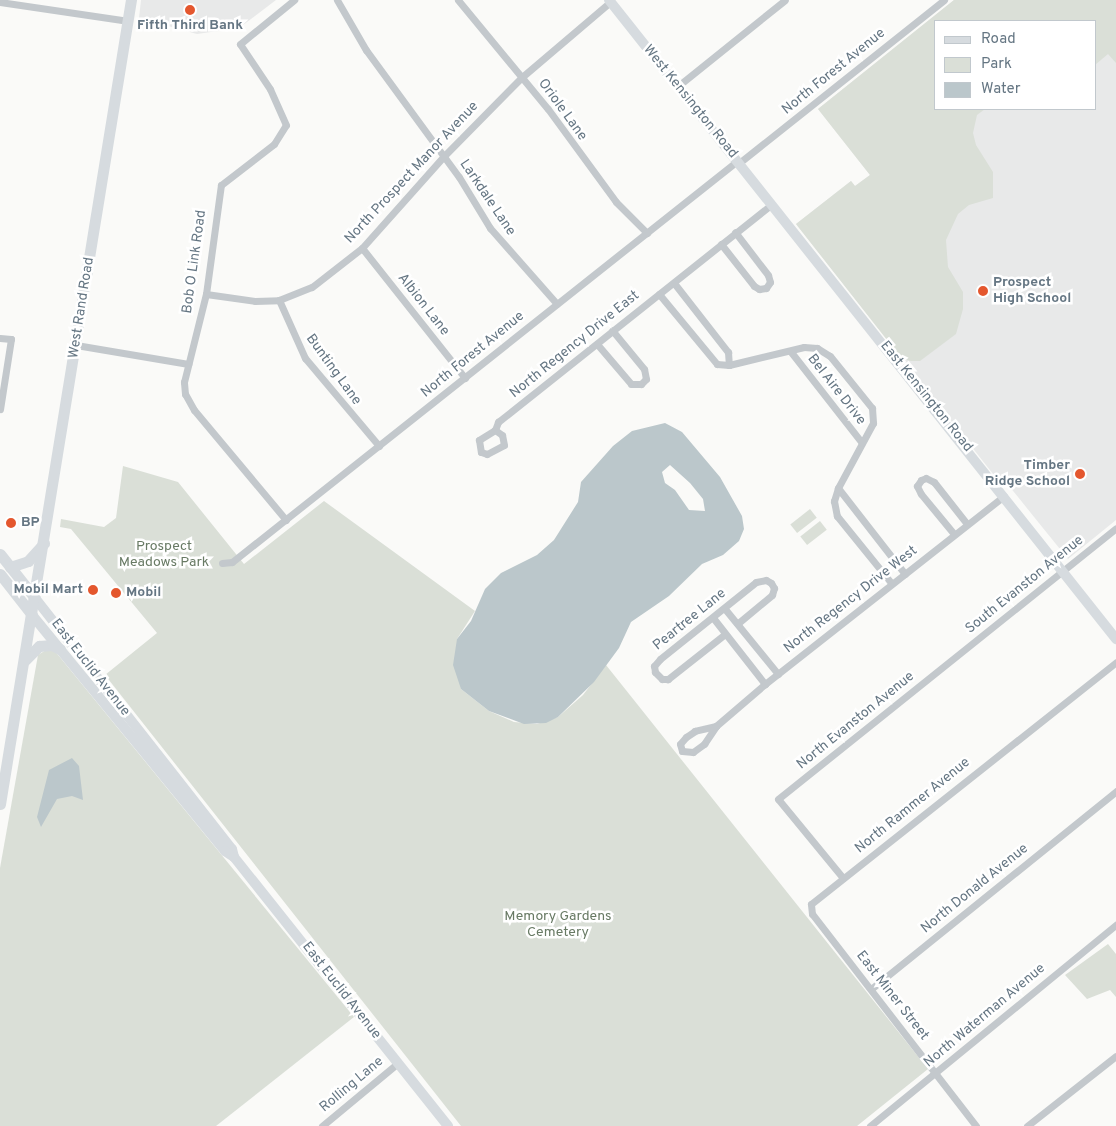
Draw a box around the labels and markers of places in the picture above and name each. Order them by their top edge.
marker: Fifth Third Bank [184,4,196,16]
place label: Fifth Third Bank [137,18,243,34]
place label: Prospect High School [993,275,1071,308]
marker: Prospect High School [977,285,989,297]
place label: Timber Ridge School [985,458,1070,491]
marker: Timber Ridge School [1074,468,1086,480]
place label: BP [21,515,40,531]
marker: BP [5,517,17,529]
place label: Mobil Mart [13,582,83,598]
marker: Mobil Mart [87,584,99,596]
place label: Mobil [126,585,161,601]
marker: Mobil [110,587,122,599]

